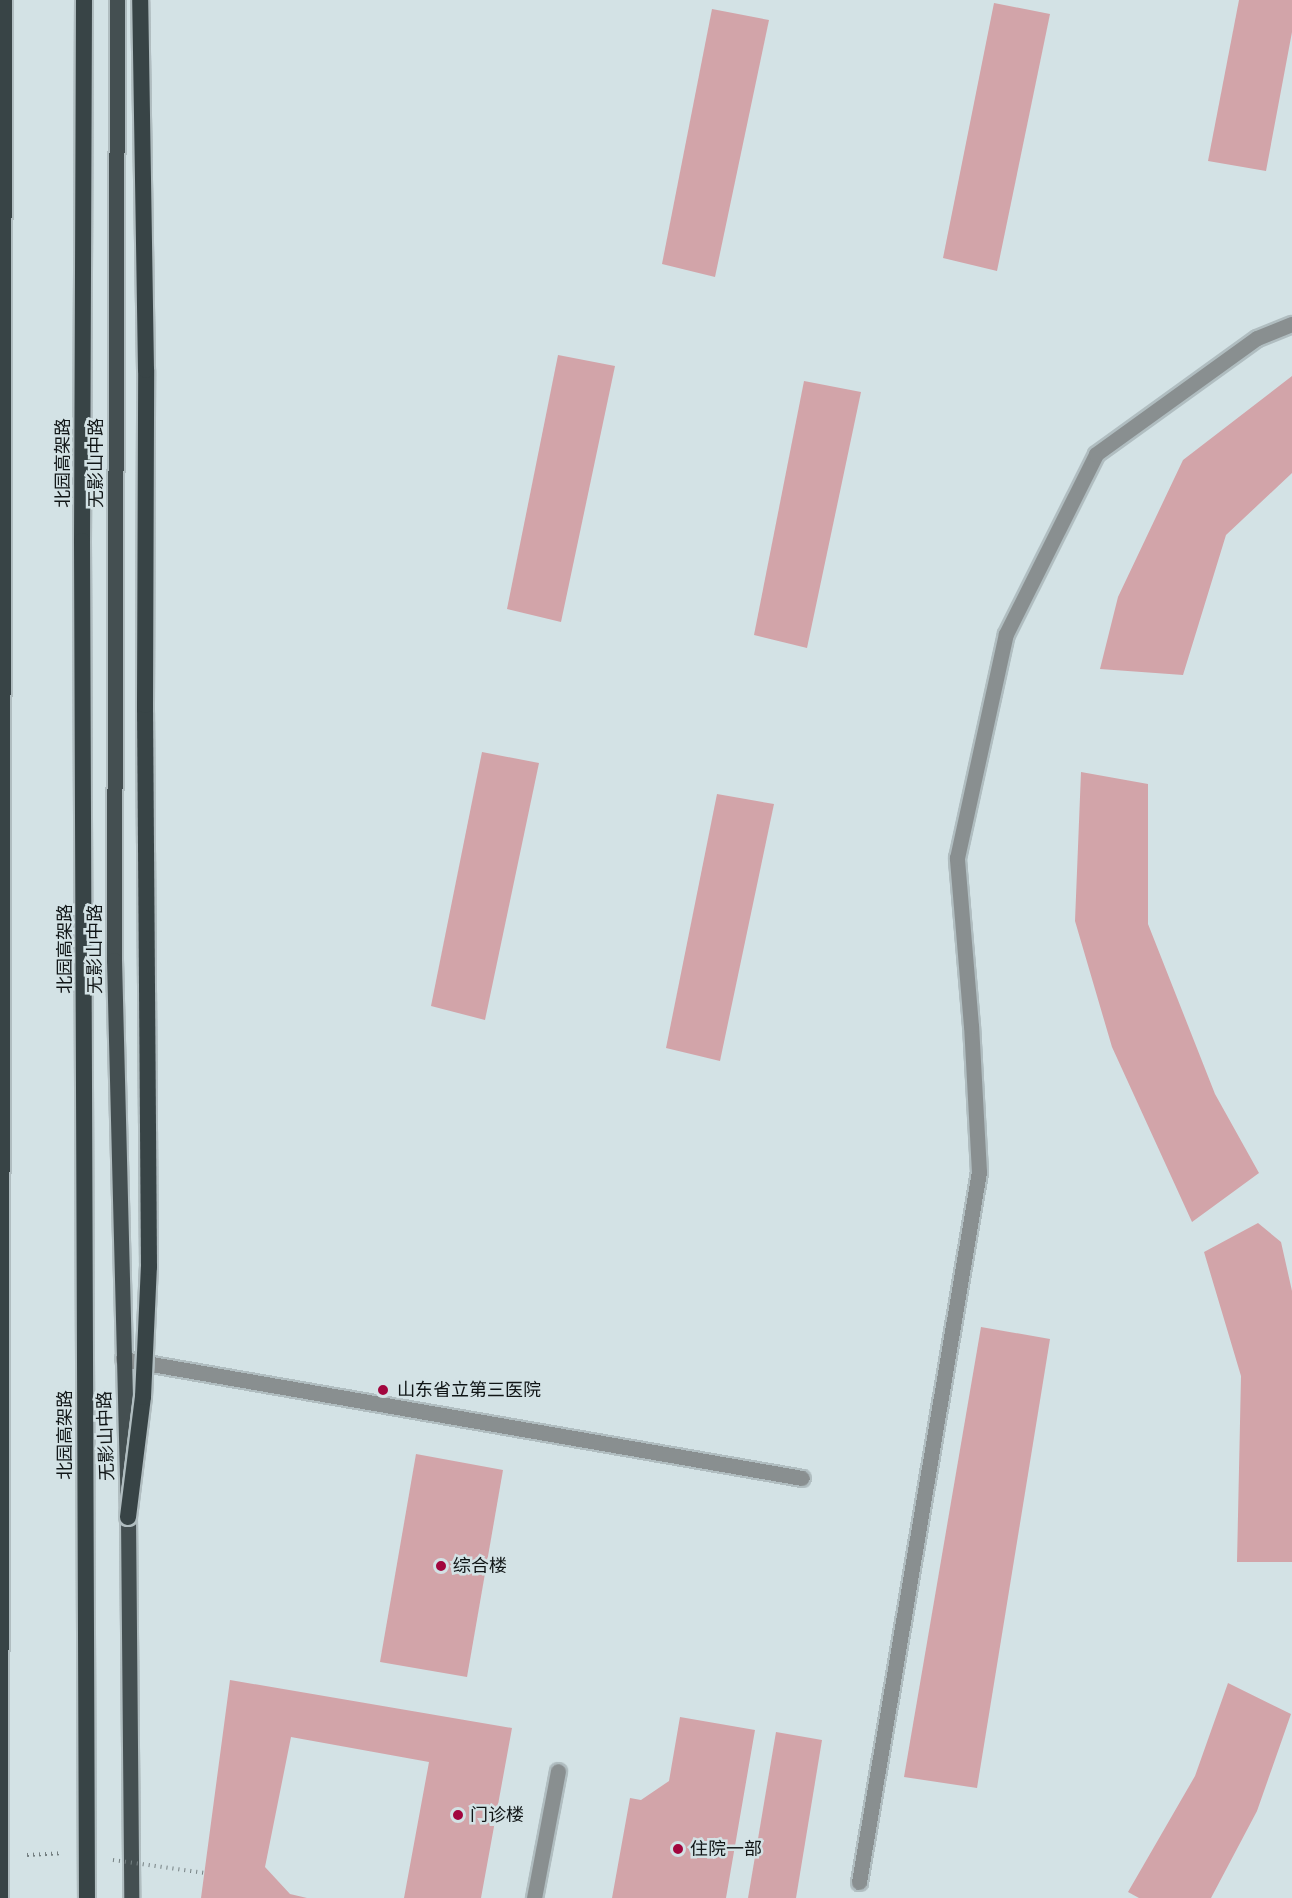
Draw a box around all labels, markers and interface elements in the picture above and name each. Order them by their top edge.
street label: 北园高架路 [52,418,74,508]
street label: 无影山中路 [85,418,107,508]
street label: 北园高架路 [54,904,76,994]
street label: 无影山中路 [84,904,106,994]
place label: 山东省立第三医院 [397,1379,541,1401]
marker: 山东省立第三医院 [374,1381,392,1399]
street label: 北园高架路 [54,1390,76,1480]
street label: 无影山中路 [94,1391,118,1481]
place label: 综合楼 [453,1555,507,1577]
marker: 综合楼 [434,1559,448,1573]
place label: 门诊楼 [470,1804,524,1826]
marker: 门诊楼 [451,1808,465,1822]
place label: 住院一部 [690,1838,762,1860]
marker: 住院一部 [671,1842,685,1856]

